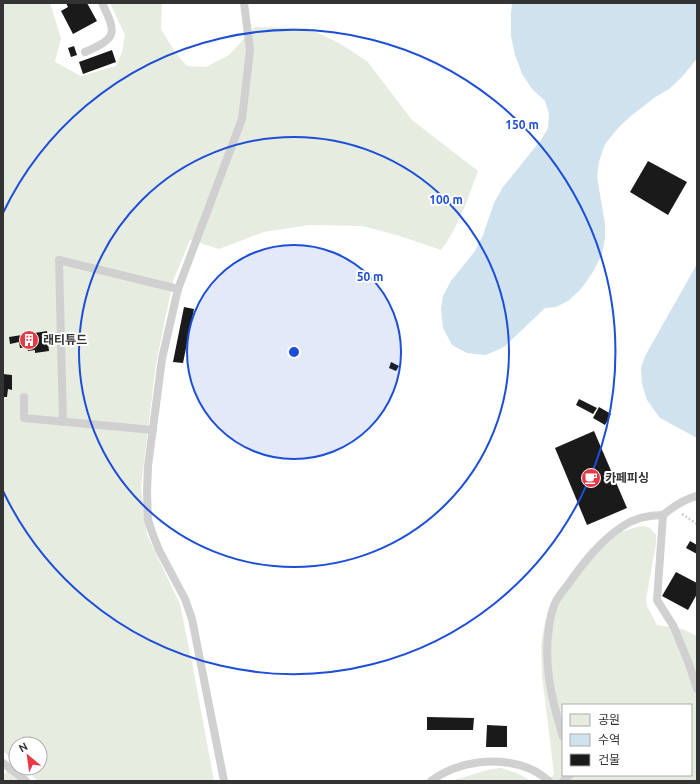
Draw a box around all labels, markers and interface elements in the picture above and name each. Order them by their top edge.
text: 150 m [505,118,539,131]
text: 100 m [429,193,463,206]
text: 50 m [357,270,383,283]
building icon: 래티튜드 [18,329,40,351]
place label: 래티튜드 [43,333,87,346]
centre of rings [287,345,301,359]
cafe icon: 카페피싱 [580,467,602,489]
place label: 카페피싱 [605,471,649,484]
legend [562,704,692,776]
text: 공원 [598,713,620,726]
text: 수역 [598,733,620,746]
north arrow [8,736,48,776]
text: N [17,740,30,754]
text: 건물 [598,753,620,766]

